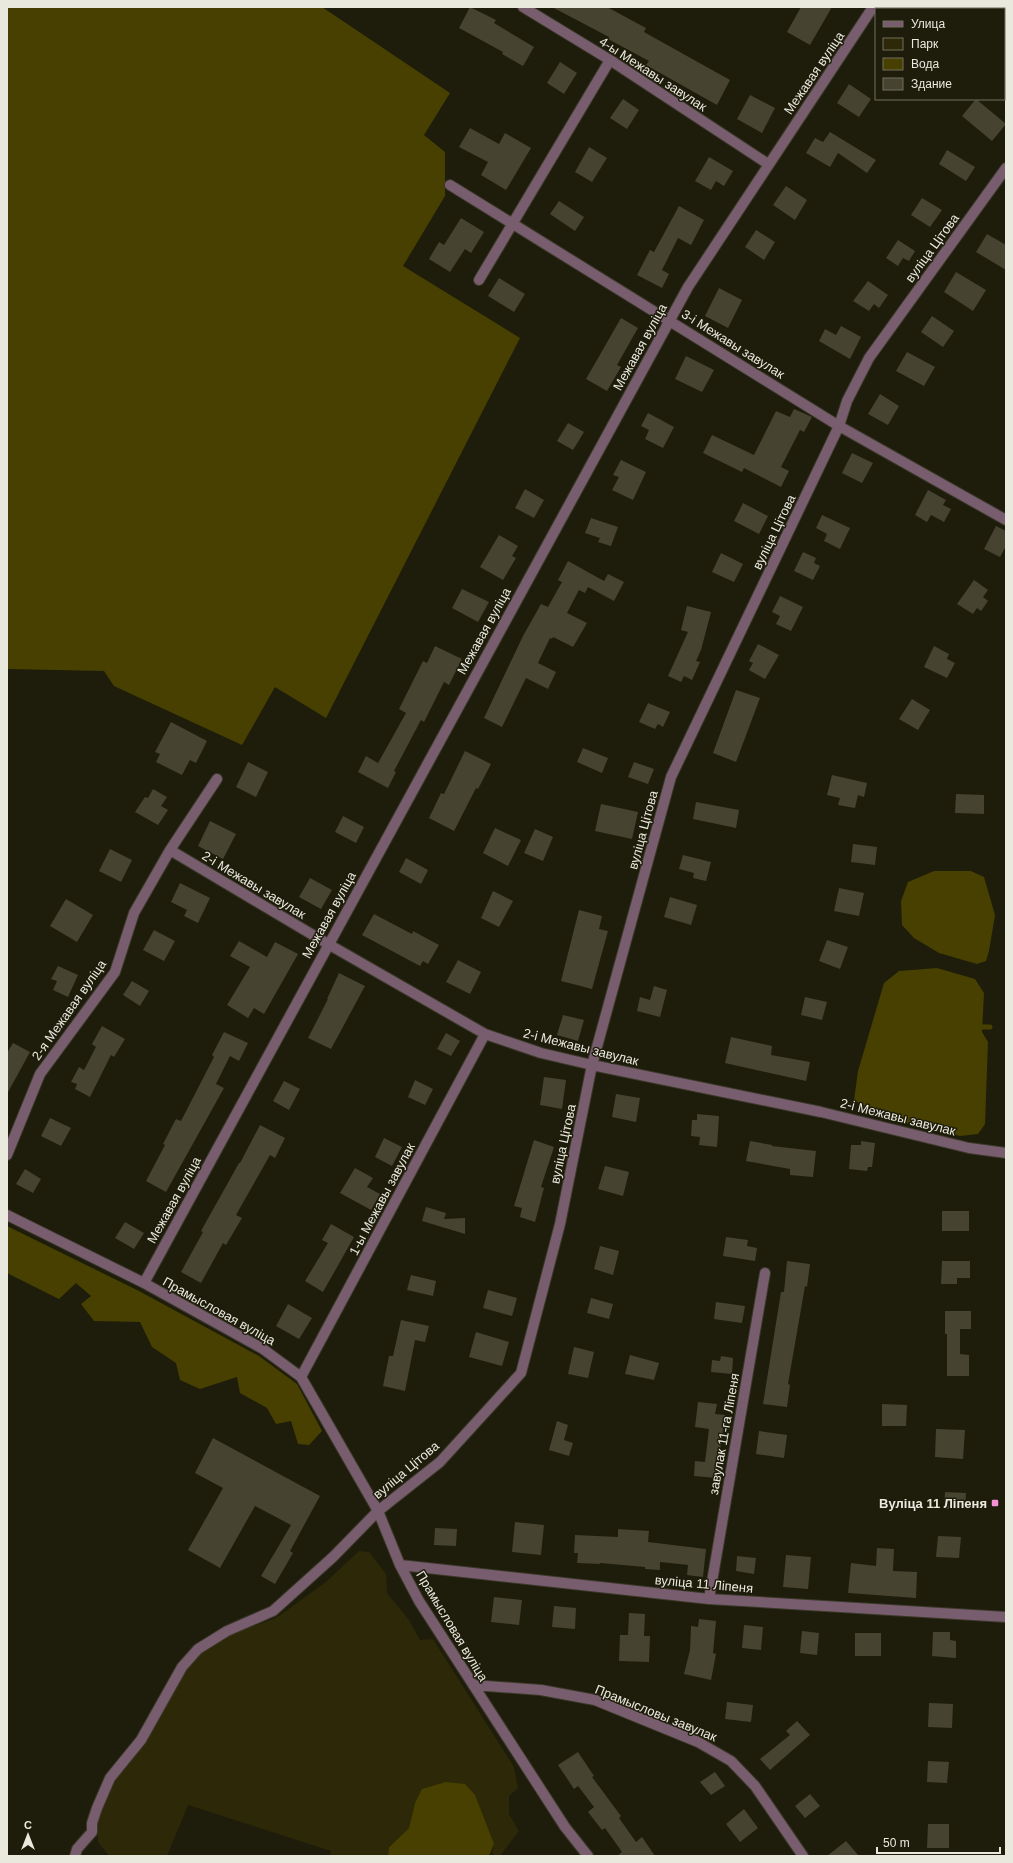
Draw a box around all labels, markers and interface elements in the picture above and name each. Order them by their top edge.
legend [875,8,1005,100]
text: Улица [911,17,945,31]
street label: Межавая вуліца [781,28,848,117]
street label: 4-ы Межавы завулак [597,34,710,114]
text: Парк [911,37,939,51]
text: Вода [911,57,939,71]
text: Здание [911,77,952,91]
street label: вуліца Цітова [902,210,962,285]
street label: Межавая вуліца [610,300,670,393]
street label: 3-і Межавы завулак [679,306,787,382]
street label: вуліца Цітова [749,492,799,572]
street label: Межавая вуліца [454,584,514,677]
street label: вуліца Цітова [625,788,661,871]
street label: 2-і Межавы завулак [199,848,309,922]
street label: Межавая вуліца [299,868,359,961]
street label: 2-я Межавая вуліца [29,956,110,1063]
street label: 2-і Межавы завулак [522,1025,641,1069]
street label: 2-і Межавы завулак [839,1095,958,1139]
street label: вуліца Цітова [547,1102,579,1185]
street label: 1-ы Межавы завулак [346,1140,418,1258]
street label: Межавая вуліца [144,1153,204,1246]
street label: Прамысловая вуліца [160,1274,278,1349]
street label: завулак 11-га Ліпеня [706,1372,742,1496]
street label: вуліца Цітова [370,1438,442,1502]
place label: Вуліца 11 Ліпеня [879,1496,987,1511]
marker: Вуліца 11 Ліпеня [990,1498,1000,1508]
street label: Прамысловая вуліца [413,1568,491,1685]
street label: вуліца 11 Ліпеня [654,1572,754,1596]
street label: Прамысловы завулак [593,1682,719,1744]
north arrow [8,1815,48,1855]
text: С [24,1819,32,1831]
scale bar [877,1829,1000,1855]
text: 50 m [883,1836,910,1850]

